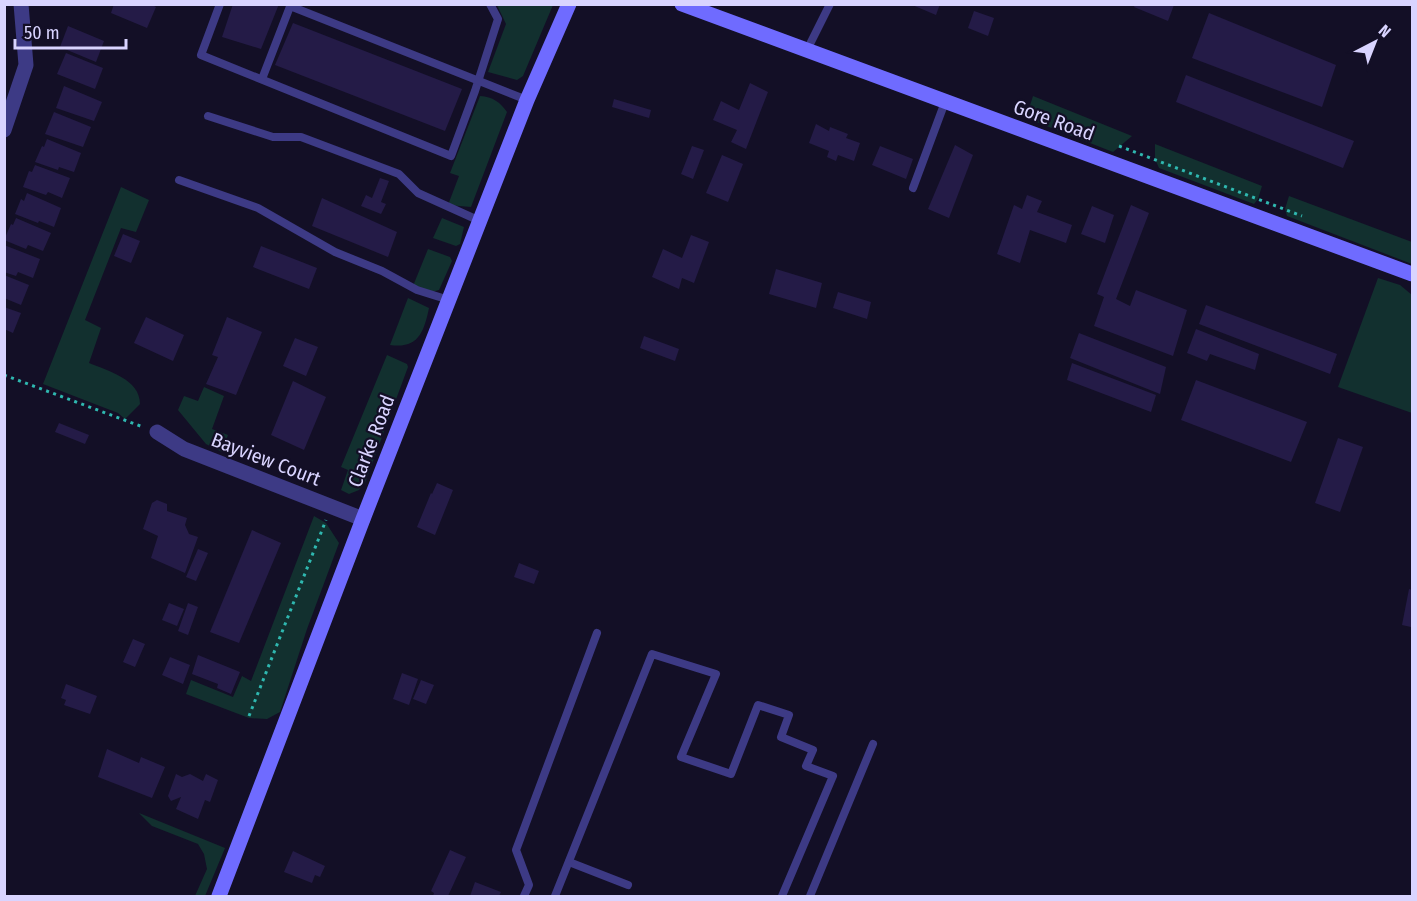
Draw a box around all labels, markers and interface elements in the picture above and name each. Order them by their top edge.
scale bar [15,12,126,50]
north arrow [1345,12,1405,72]
text: N [1375,21,1395,41]
text: 50 m [24,22,60,44]
street label: Gore Road [1010,94,1098,146]
street label: Clarke Road [342,391,400,491]
street label: Bayview Court [208,427,325,491]

